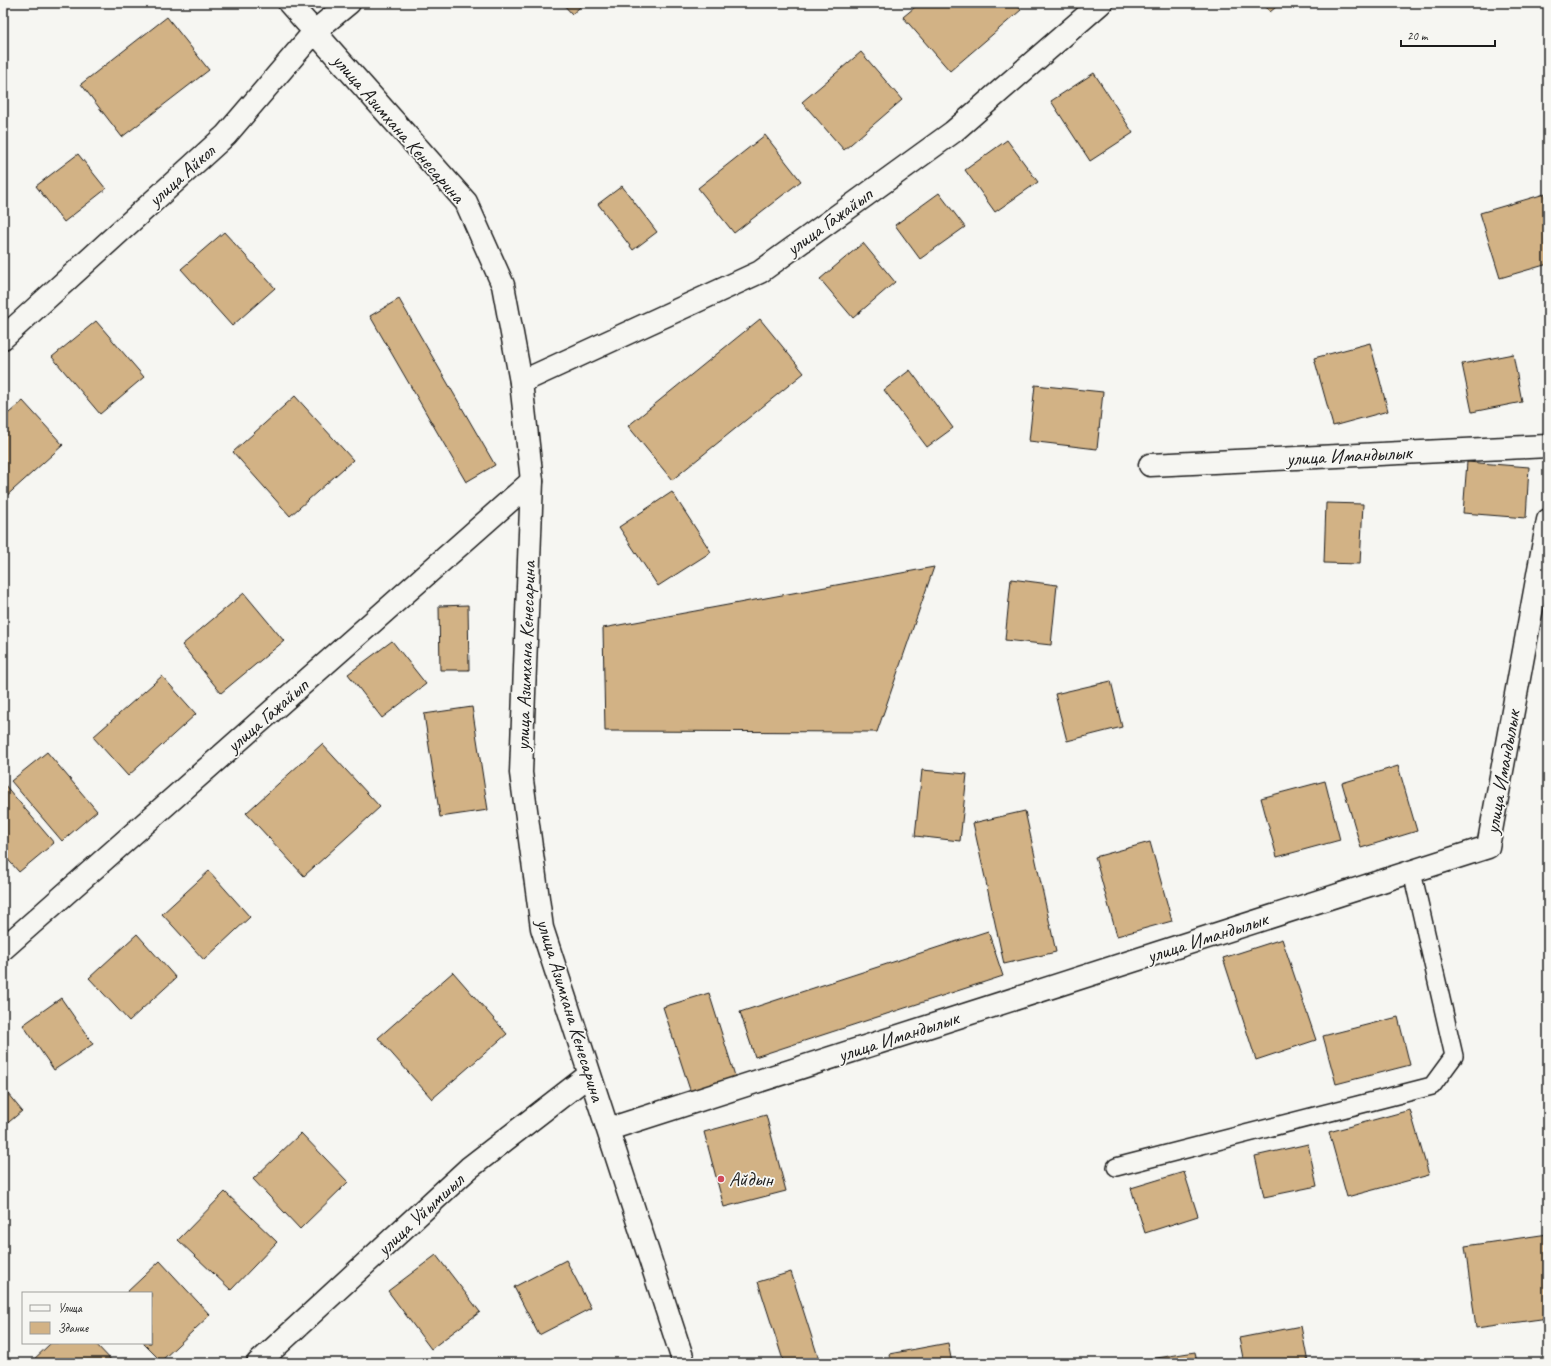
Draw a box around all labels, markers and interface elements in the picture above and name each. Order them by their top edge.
scale bar [1401,22,1495,48]
text: 20 m [1407,28,1429,44]
street label: улица Азимхана Кенесарина [326,48,472,210]
street label: улица Айкол [142,137,221,213]
street label: улица Гажайып [780,181,878,262]
street label: улица Имандылык [1285,440,1414,471]
street label: улица Азимхана Кенесарина [510,559,541,752]
street label: улица Гажайып [220,672,314,758]
street label: улица Имандылык [1479,707,1526,837]
street label: улица Имандылык [1143,906,1272,969]
street label: улица Азимхана Кенесарина [531,915,611,1106]
street label: улица Имандылык [834,1005,963,1068]
street label: улица Уйымшыл [371,1166,470,1262]
place label: Айдын [729,1167,775,1192]
marker: Айдын [716,1174,726,1184]
legend [22,1292,152,1344]
text: Улица [58,1300,83,1316]
text: Здание [58,1320,89,1336]

